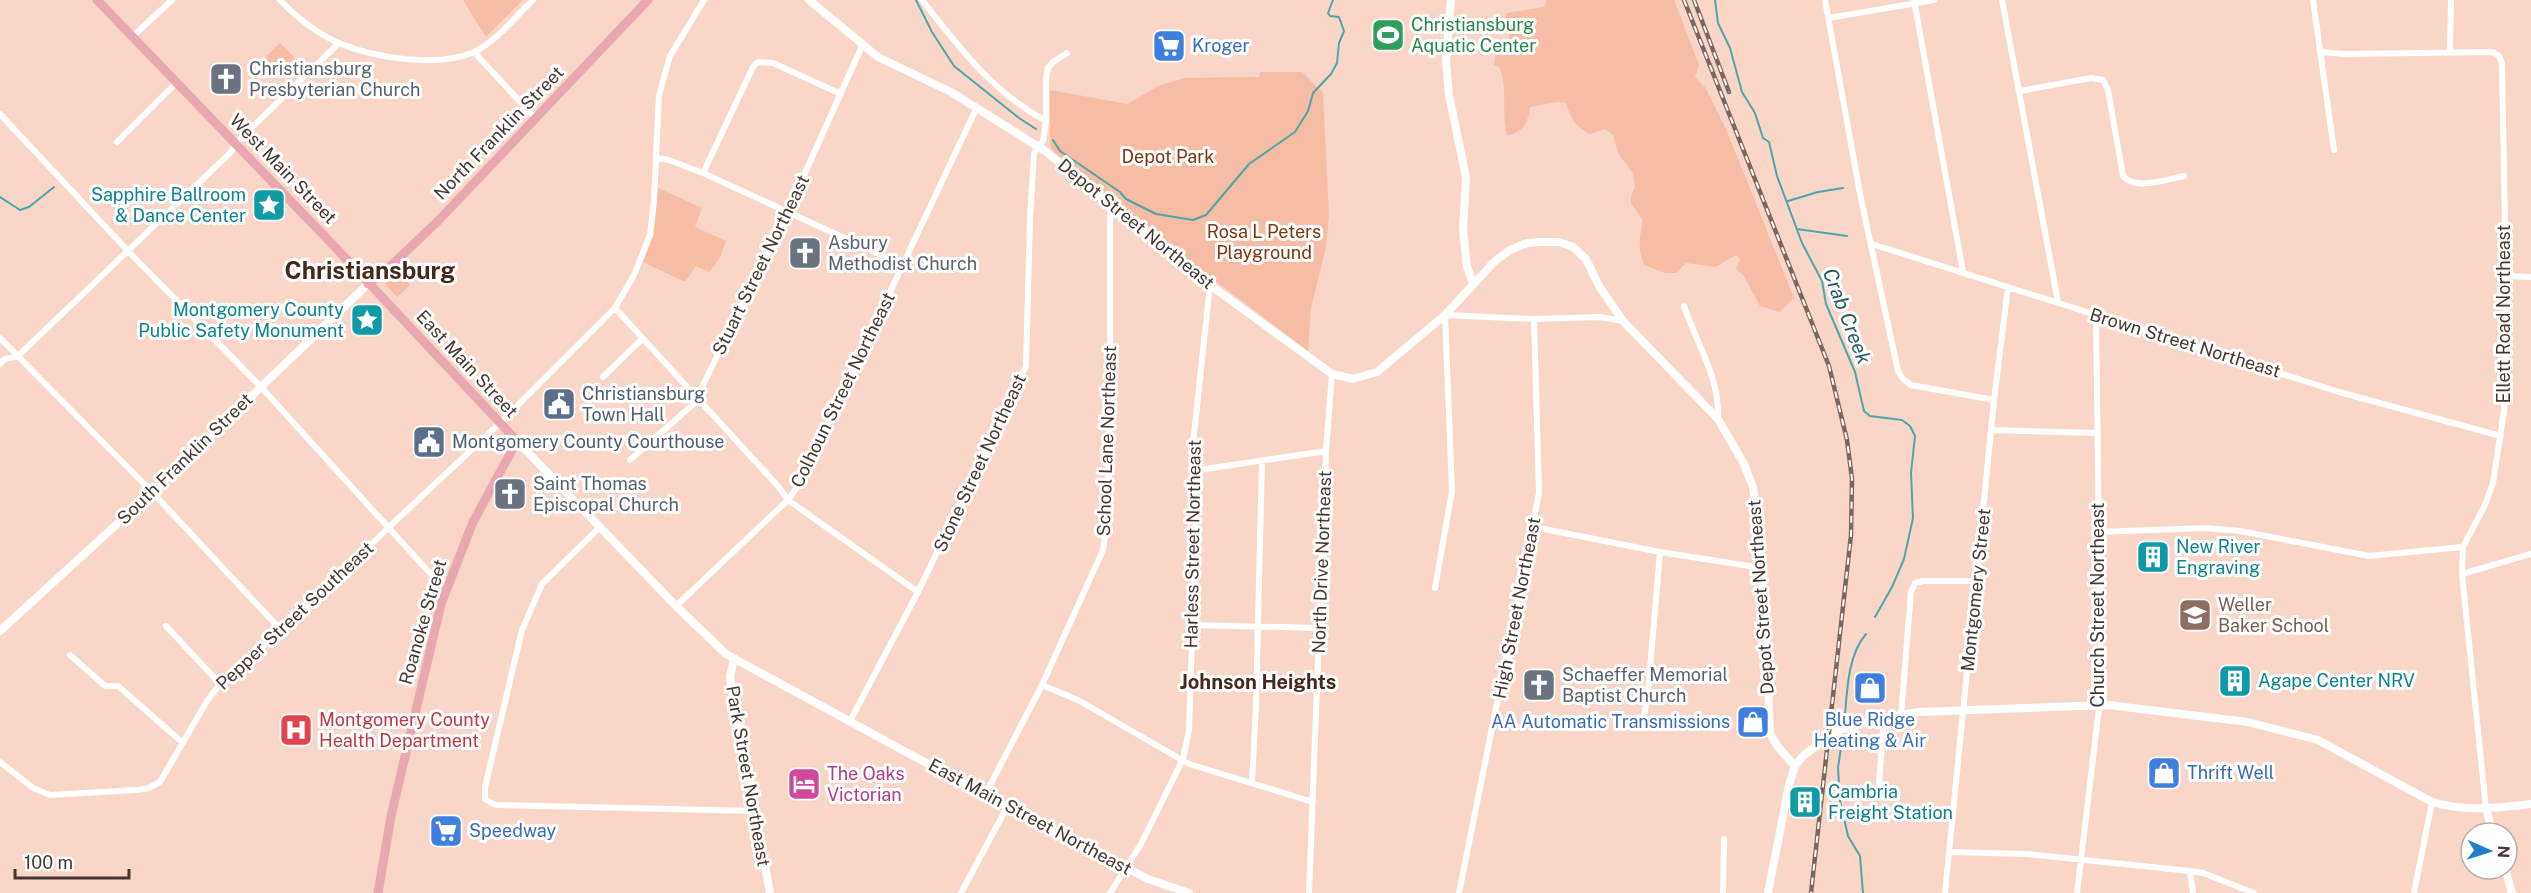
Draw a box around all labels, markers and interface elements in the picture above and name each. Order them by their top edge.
place label: Christiansburg Aquatic Center [1411,14,1536,56]
sports icon: Christiansburg Aquatic Center [1370,17,1406,53]
supermarket icon: Kroger [1151,28,1187,64]
place label: Kroger [1192,35,1249,56]
place label: Christiansburg Presbyterian Church [249,58,420,100]
church icon: Christiansburg Presbyterian Church [208,61,244,97]
street label: North Franklin Street [430,62,568,204]
street label: West Main Street [226,109,341,228]
park label: Depot Park [1122,146,1214,167]
street label: Depot Street Northeast [1054,154,1219,293]
street label: Stuart Street Northeast [708,171,813,358]
place label: Sapphire Ballroom & Dance Center [91,184,246,226]
place icon: Sapphire Ballroom & Dance Center [251,187,287,223]
park label: Rosa L Peters Playground [1207,221,1321,263]
street label: Ellett Road Northeast [2493,224,2514,404]
place label: Asbury Methodist Church [828,232,977,274]
church icon: Asbury Methodist Church [787,235,823,271]
district label: Christiansburg [285,256,455,284]
water label: Crab Creek [1818,265,1876,367]
street label: Colhoun Street Northeast [786,289,899,491]
place label: Montgomery County Public Safety Monument [138,299,344,341]
place icon: Montgomery County Public Safety Monument [349,302,385,338]
street label: Brown Street Northeast [2087,303,2283,382]
street label: East Main Street [412,306,522,422]
street label: School Lane Northeast [1093,345,1120,537]
street label: Stone Street Northeast [929,370,1030,555]
place label: Christiansburg Town Hall [582,383,705,425]
public building icon: Christiansburg Town Hall [541,386,577,422]
street label: South Franklin Street [113,389,257,529]
public building icon: Montgomery County Courthouse [411,424,447,460]
place label: Montgomery County Courthouse [452,431,724,452]
street label: Harless Street Northeast [1180,439,1205,649]
street label: North Drive Northeast [1308,470,1335,654]
place label: Saint Thomas Episcopal Church [533,473,679,515]
church icon: Saint Thomas Episcopal Church [492,476,528,512]
street label: Depot Street Northeast [1743,499,1778,695]
street label: Church Street Northeast [2087,502,2108,708]
street label: Montgomery Street [1956,507,1995,673]
street label: High Street Northeast [1489,515,1544,701]
place label: New River Engraving [2176,536,2261,578]
street label: Pepper Street Southeast [212,537,378,694]
building icon: New River Engraving [2135,539,2171,575]
street label: Roanoke Street [395,557,450,687]
place label: Weller Baker School [2218,594,2329,636]
school or university icon: Weller Baker School [2177,597,2213,633]
building icon: Agape Center NRV [2217,663,2253,699]
place label: Schaeffer Memorial Baptist Church [1562,664,1728,706]
church icon: Schaeffer Memorial Baptist Church [1521,667,1557,703]
district label: Johnson Heights [1180,670,1336,694]
shop icon: Blue Ridge Heating & Air [1852,670,1888,706]
place label: Agape Center NRV [2258,670,2415,691]
street label: Park Street Northeast [722,684,775,868]
shop icon: AA Automatic Transmissions [1735,704,1771,740]
place label: Montgomery County Health Department [319,709,490,751]
place label: Blue Ridge Heating & Air [1814,709,1926,751]
place label: AA Automatic Transmissions [1491,711,1730,732]
hospital icon: Montgomery County Health Department [278,712,314,748]
street label: East Main Street Northeast [925,754,1135,879]
shop icon: Thrift Well [2146,755,2182,791]
place label: Thrift Well [2187,762,2274,783]
place label: The Oaks Victorian [827,763,905,805]
hotel icon: The Oaks Victorian [786,766,822,802]
place label: Cambria Freight Station [1828,781,1953,823]
building icon: Cambria Freight Station [1787,784,1823,820]
supermarket icon: Speedway [428,813,464,849]
place label: Speedway [469,820,556,841]
north arrow [2459,821,2519,881]
scale bar [15,842,129,880]
text: N [2494,845,2513,859]
text: 100 m [24,852,73,873]

